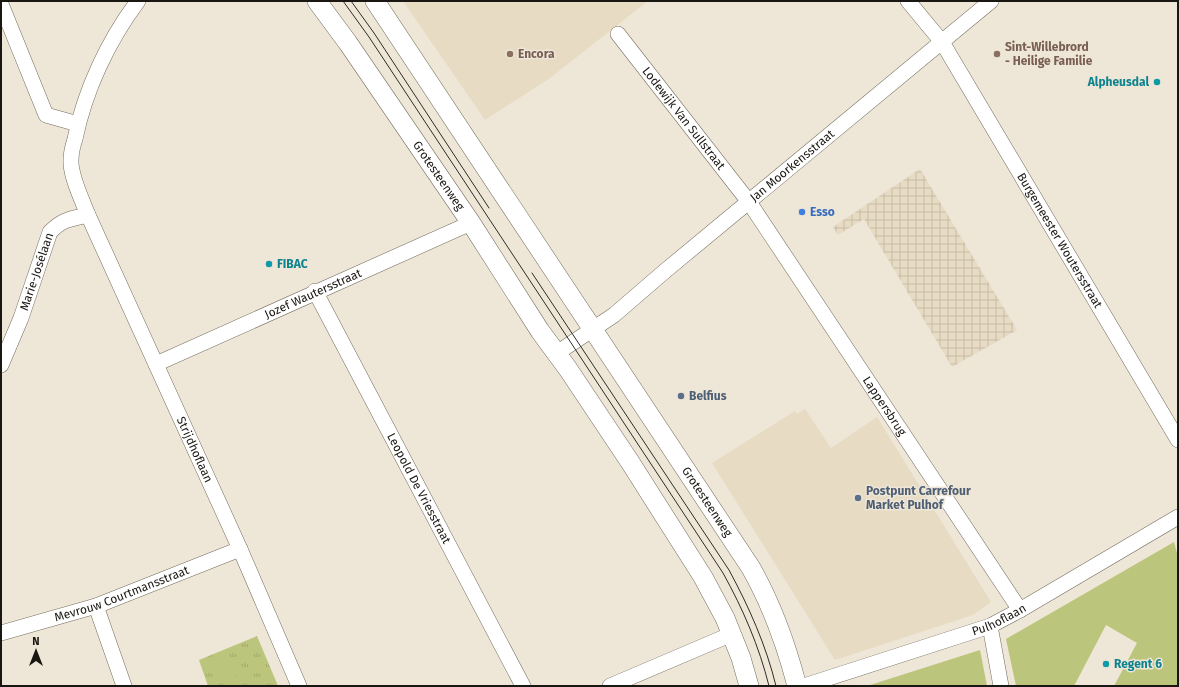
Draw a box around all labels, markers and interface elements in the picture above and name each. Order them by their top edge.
place label: Sint-Willebrord - Heilige Familie [1005,40,1093,68]
place label: Encora [518,47,555,61]
marker: Encora [505,49,515,59]
marker: Sint-Willebrord - Heilige Familie [992,49,1002,59]
street label: Lodewijk Van Sullstraat [639,64,729,173]
place label: Alpheusdal [1087,75,1149,89]
marker: Alpheusdal [1152,77,1162,87]
street label: Jan Moorkensstraat [747,126,838,205]
street label: Grotesteenweg [410,138,468,214]
street label: Burgemeester Woutersstraat [1014,170,1106,311]
place label: Esso [810,205,835,219]
marker: Esso [797,207,807,217]
street label: Marie-Josélaan [17,231,56,313]
place label: FIBAC [277,257,308,271]
marker: FIBAC [264,259,274,269]
street label: Jozef Wautersstraat [262,266,364,322]
street label: Lappersbrug [860,374,910,439]
place label: Belfius [689,389,727,403]
marker: Belfius [676,391,686,401]
street label: Strijdhoflaan [174,415,216,485]
street label: Leopold De Vriesstraat [384,431,454,547]
street label: Grotesteenweg [679,464,736,540]
place label: Postpunt Carrefour Market Pulhof [866,484,971,512]
marker: Postpunt Carrefour Market Pulhof [853,493,863,503]
street label: Mevrouw Courtmansstraat [53,563,192,624]
street label: Pulhoflaan [970,601,1028,638]
north arrow [16,631,56,671]
text: N [32,635,40,648]
place label: Regent 6 [1114,657,1162,671]
marker: Regent 6 [1101,659,1111,669]

